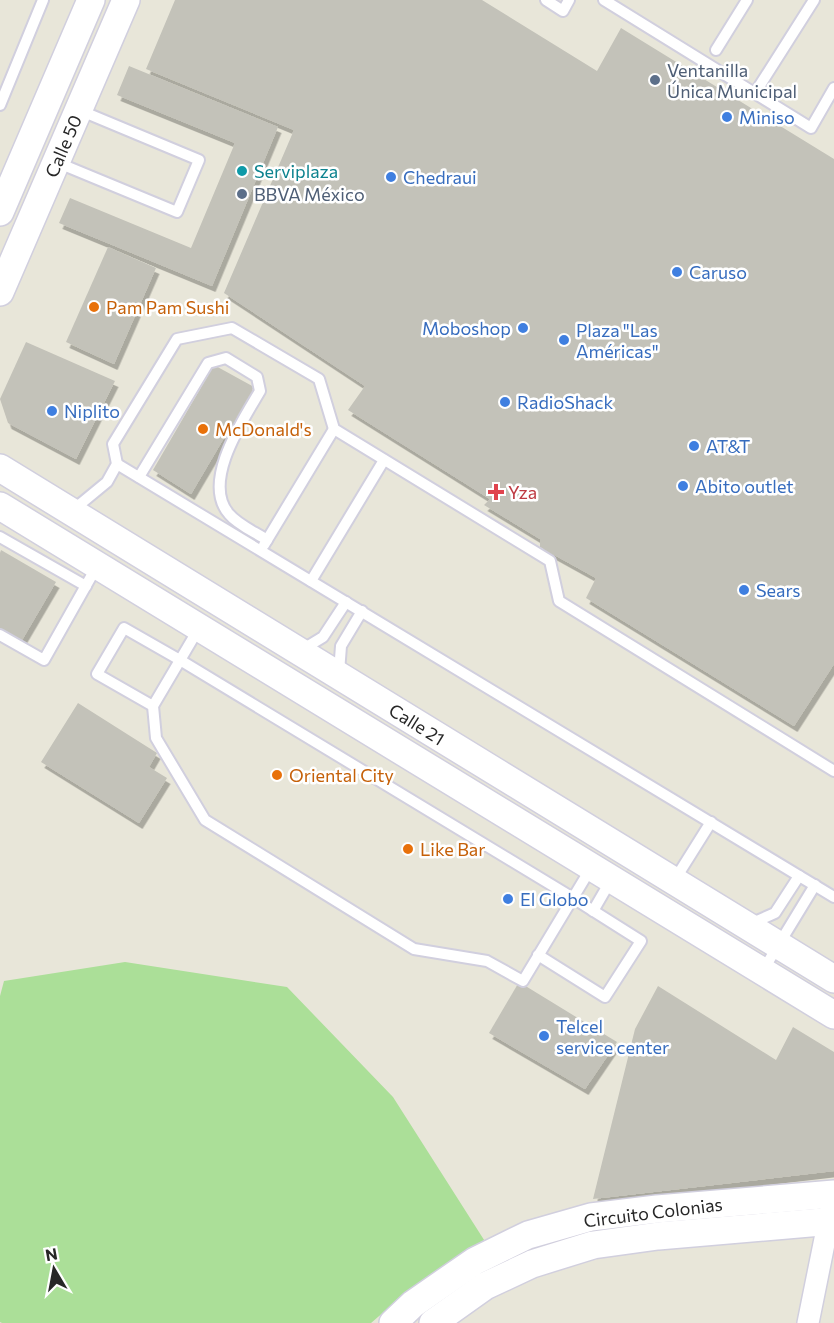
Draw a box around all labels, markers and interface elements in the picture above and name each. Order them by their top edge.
place label: Ventanilla Única Municipal [667,59,797,102]
marker: Ventanilla Única Municipal [648,73,662,87]
place label: Miniso [739,106,795,128]
marker: Miniso [720,110,734,124]
street label: Calle 50 [40,111,86,181]
place label: Serviplaza [254,160,338,182]
marker: Serviplaza [235,164,249,178]
place label: Chedraui [403,166,477,188]
marker: Chedraui [384,170,398,184]
place label: BBVA México [254,183,365,205]
marker: BBVA México [235,187,249,201]
place label: Caruso [689,261,747,283]
marker: Caruso [670,265,684,279]
place label: Pam Pam Sushi [106,296,229,318]
marker: Pam Pam Sushi [87,300,101,314]
place label: Moboshop [422,317,511,339]
place label: Plaza "Las Américas" [576,319,659,362]
marker: Moboshop [516,321,530,335]
marker: Plaza "Las Américas" [557,333,571,347]
place label: RadioShack [517,391,613,413]
marker: RadioShack [498,395,512,409]
place label: Niplito [64,400,120,422]
marker: Niplito [45,404,59,418]
place label: McDonald's [215,418,312,440]
marker: McDonald's [196,422,210,436]
place label: AT&T [706,435,750,457]
marker: AT&T [687,439,701,453]
place label: Abito outlet [695,475,794,497]
marker: Abito outlet [676,479,690,493]
place label: Yza [508,481,537,503]
marker: Yza [489,485,503,499]
place label: Sears [756,579,801,601]
marker: Sears [737,583,751,597]
street label: Calle 21 [385,698,449,750]
place label: Oriental City [289,764,394,786]
marker: Oriental City [270,768,284,782]
place label: Like Bar [420,838,485,860]
marker: Like Bar [401,842,415,856]
place label: El Globo [520,888,589,910]
marker: El Globo [501,892,515,906]
place label: Telcel service center [556,1015,669,1058]
marker: Telcel service center [537,1029,551,1043]
street label: Circuito Colonias [582,1193,724,1231]
north arrow [24,1239,84,1299]
text: N [44,1243,59,1264]

